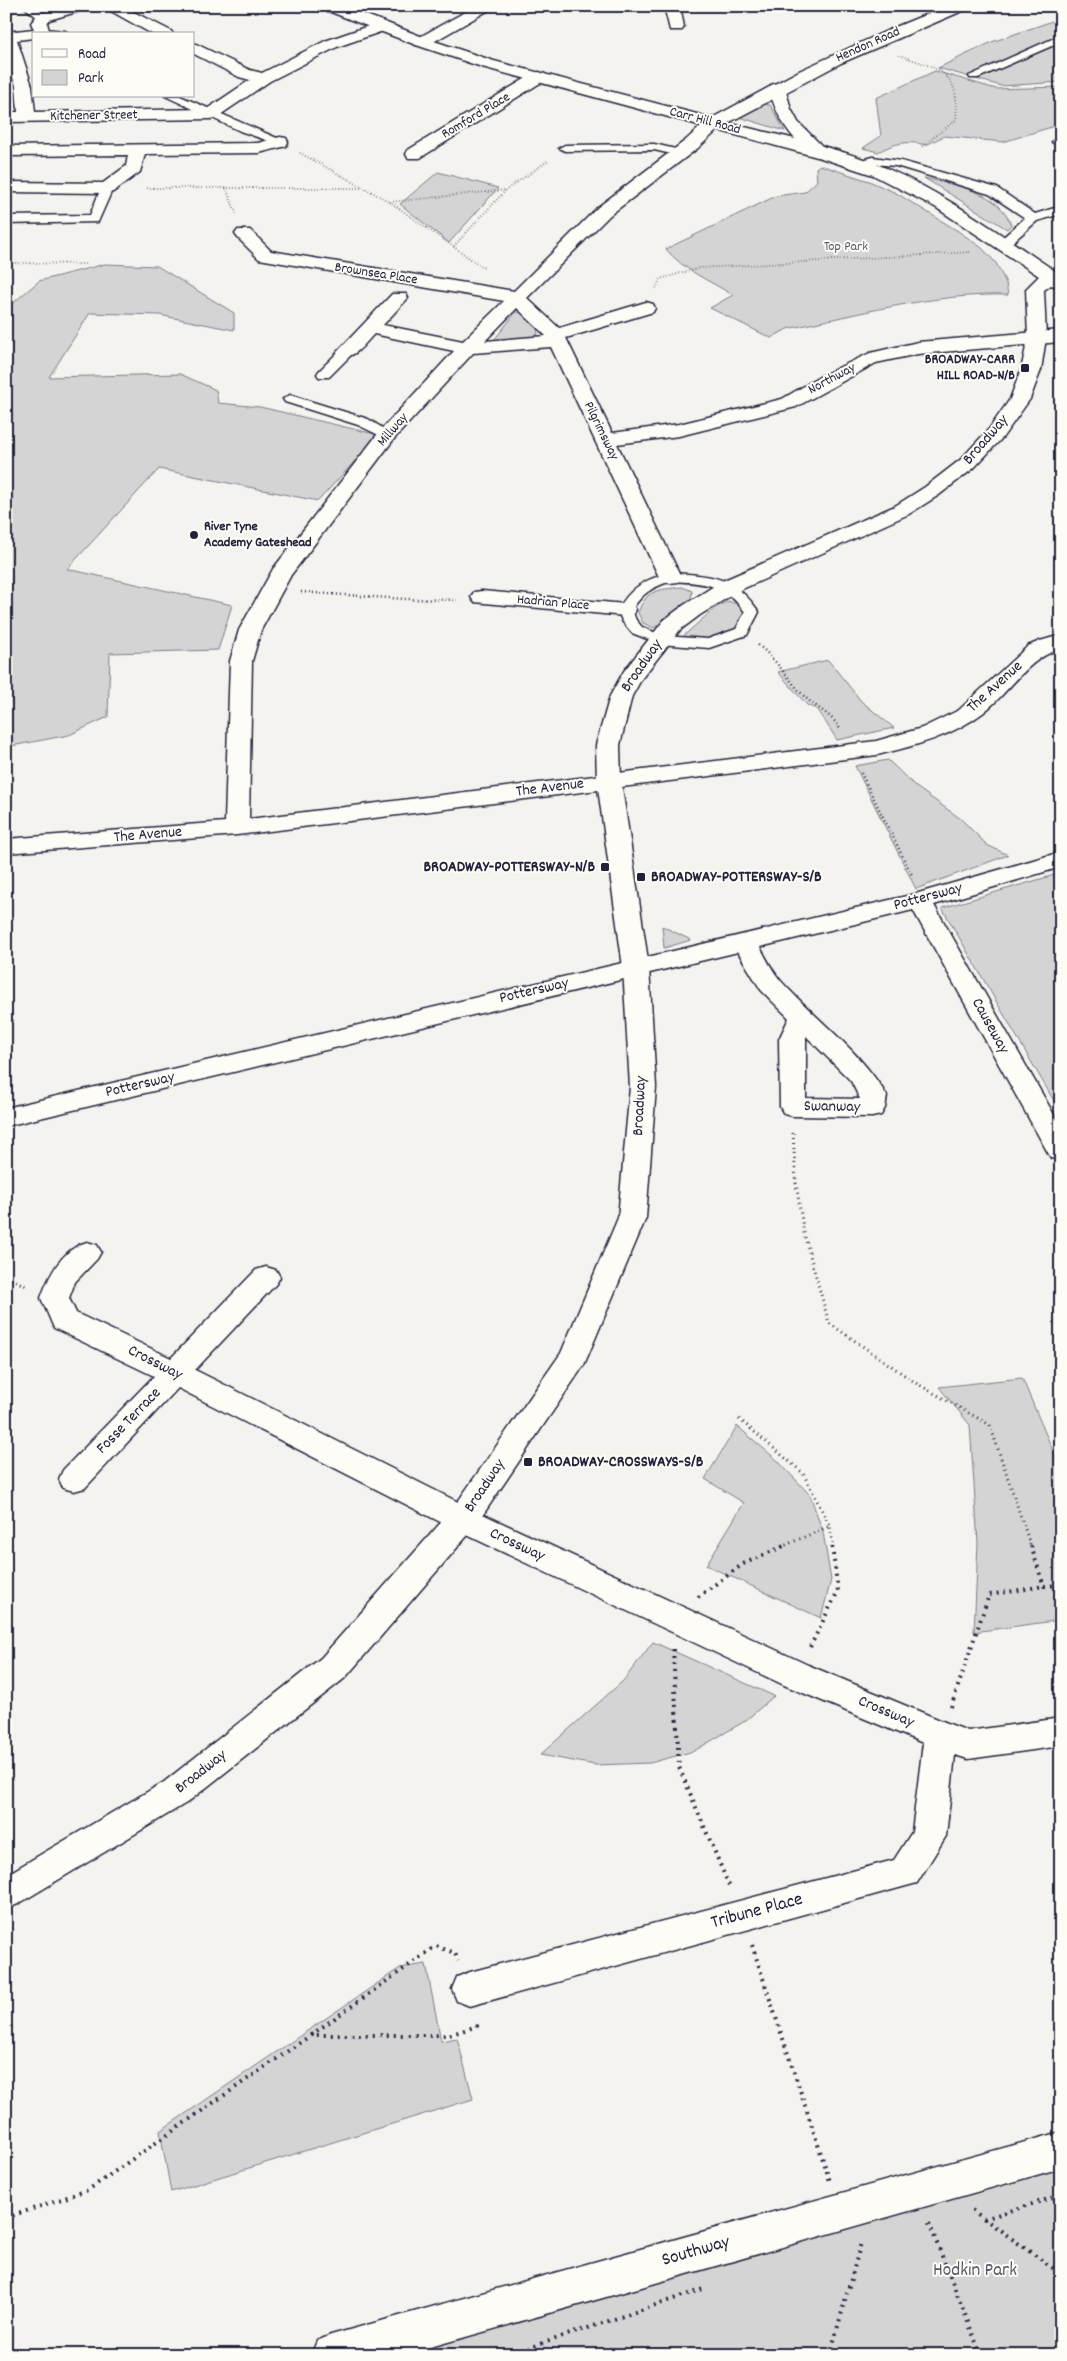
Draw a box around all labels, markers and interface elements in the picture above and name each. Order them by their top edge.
street label: Hendon Road [833,22,903,68]
legend [32,32,195,98]
text: Road [78,44,106,66]
text: Park [78,68,104,90]
street label: Romford Place [438,88,514,144]
street label: Carr Hill Road [667,102,743,140]
street label: Kitchener Street [50,105,138,127]
park label: Top Park [824,237,868,257]
street label: Brownsea Place [333,258,419,290]
place label: BROADWAY-CARR HILL ROAD-N/B [925,350,1015,386]
street label: Northway [805,358,860,400]
marker: BROADWAY-CARR HILL ROAD-N/B [1019,362,1031,374]
street label: Pilgrimsway [578,398,624,464]
street label: Millway [373,409,413,451]
street label: Broadway [958,409,1015,470]
place label: River Tyne Academy Gateshead [204,517,312,553]
marker: River Tyne Academy Gateshead [188,529,200,541]
street label: Hadrian Place [516,590,590,616]
street label: Broadway [615,634,669,697]
street label: The Avenue [962,656,1028,718]
street label: The Avenue [515,772,585,804]
street label: The Avenue [113,821,183,849]
place label: BROADWAY-POTTERSWAY-N/B [424,856,595,879]
marker: BROADWAY-POTTERSWAY-N/B [599,861,611,873]
place label: BROADWAY-POTTERSWAY-S/B [651,866,822,889]
marker: BROADWAY-POTTERSWAY-S/B [635,871,647,883]
street label: Pottersway [891,877,965,917]
street label: Pottersway [497,972,571,1010]
street label: Causeway [965,994,1015,1058]
street label: Pottersway [103,1066,177,1104]
street label: Broadway [627,1075,653,1137]
street label: Swanway [804,1095,861,1119]
street label: Crossway [124,1339,187,1387]
street label: Fosse Terrace [91,1383,167,1459]
place label: BROADWAY-CROSSWAYS-S/B [538,1451,704,1474]
street label: Broadway [459,1454,512,1517]
marker: BROADWAY-CROSSWAYS-S/B [522,1456,534,1468]
street label: Crossway [486,1522,549,1568]
street label: Crossway [854,1690,918,1734]
street label: Broadway [170,1744,232,1800]
street label: Tribune Place [708,1887,806,1937]
street label: Southway [659,2229,733,2275]
park label: Hodkin Park [933,2258,1017,2285]

